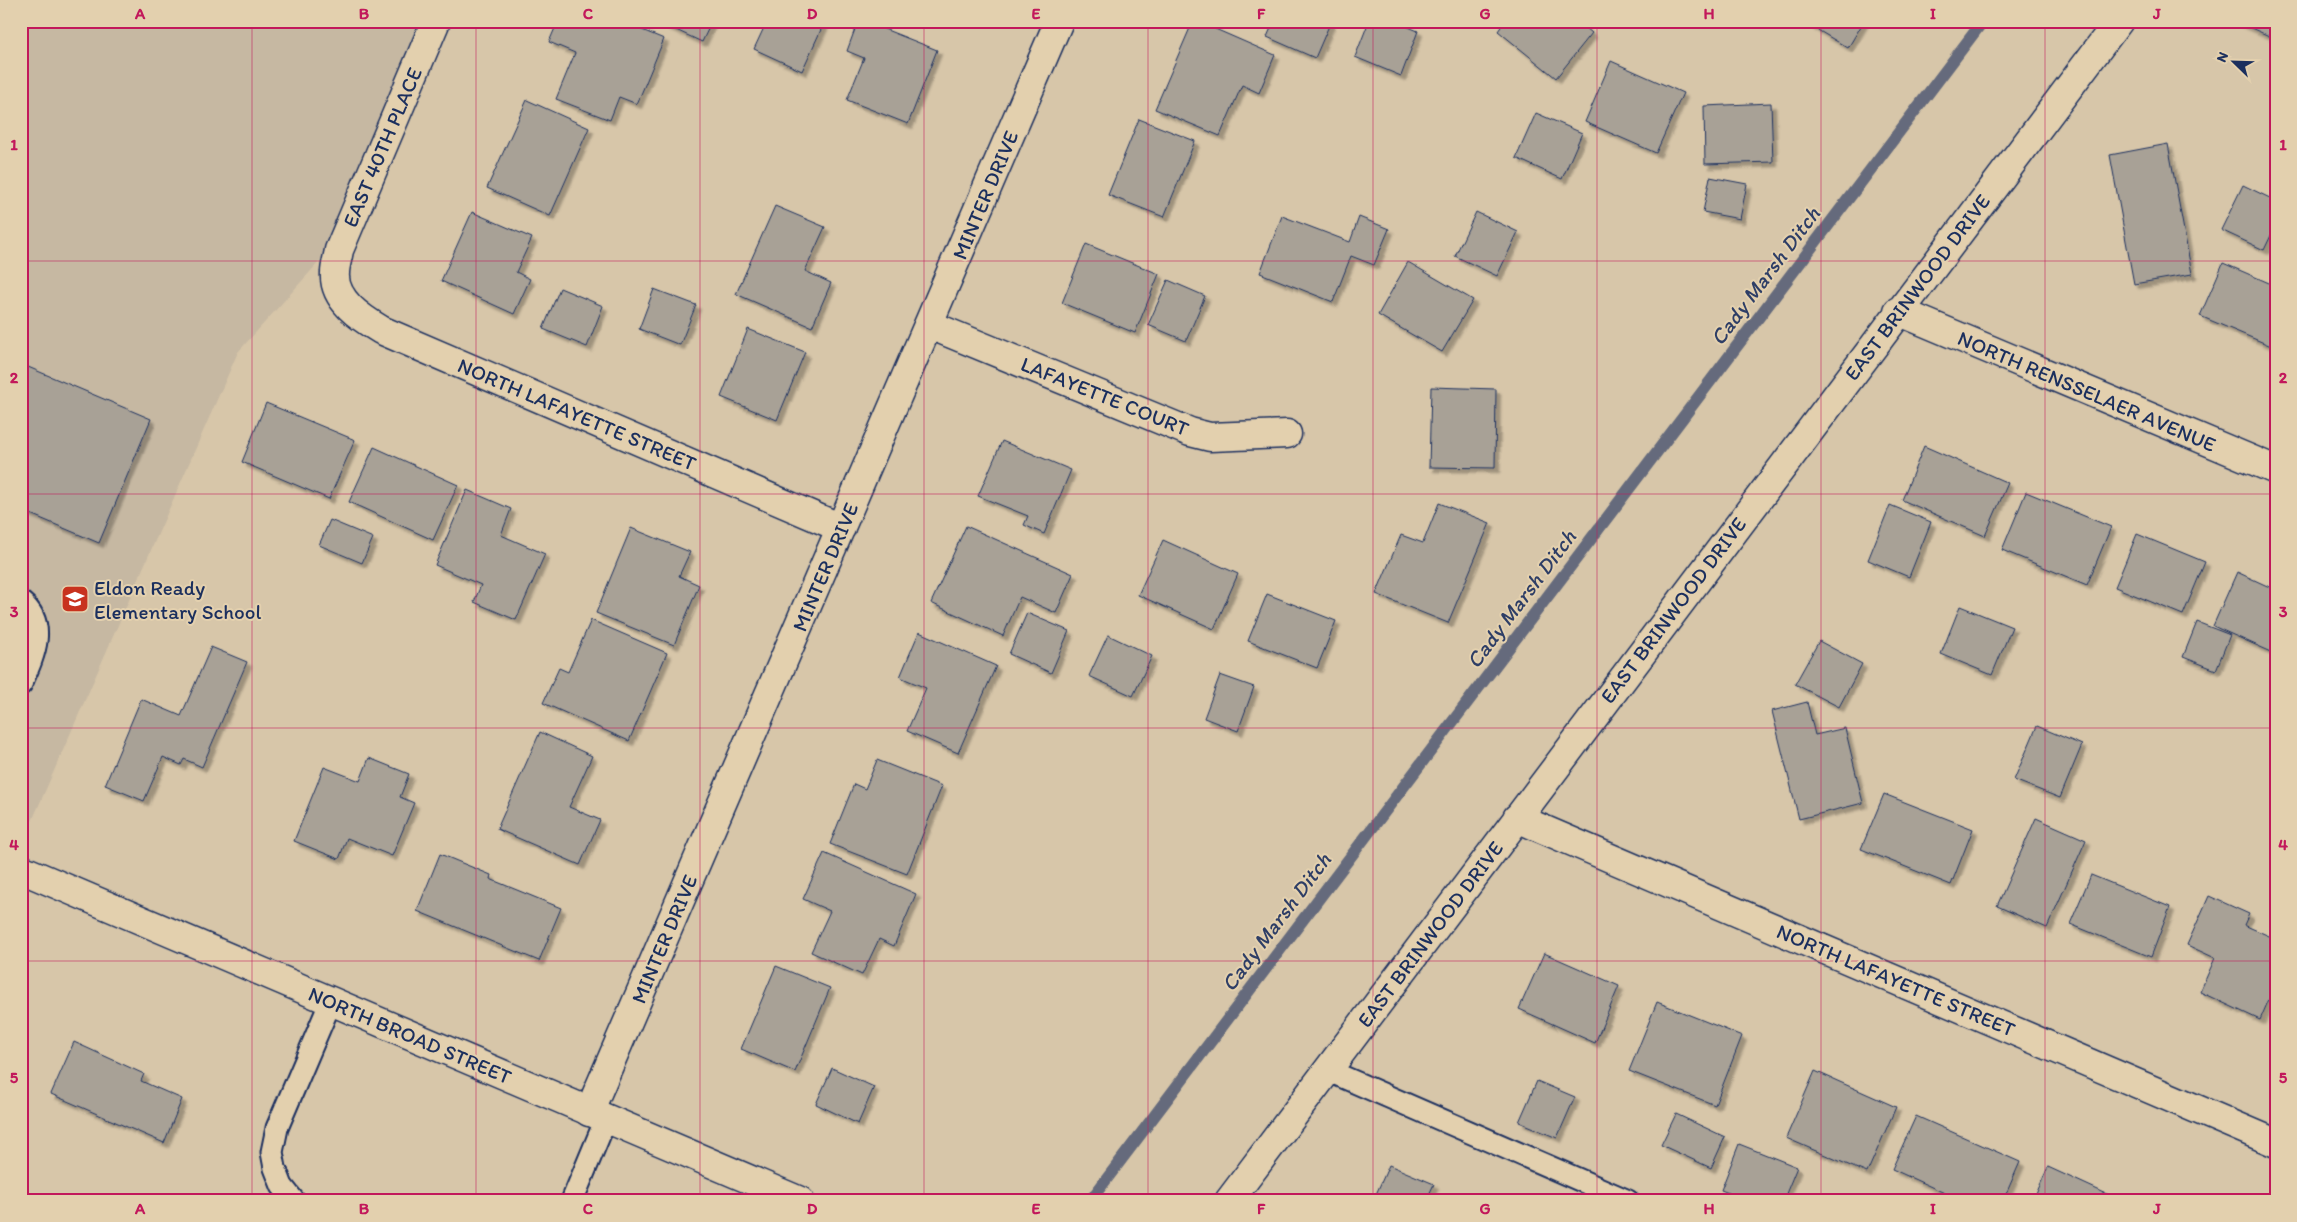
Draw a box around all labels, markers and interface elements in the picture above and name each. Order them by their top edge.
text: A [134,4,146,23]
text: B [359,4,370,23]
text: C [583,4,594,23]
text: D [807,4,818,23]
text: E [1032,4,1041,23]
text: F [1257,4,1266,23]
text: G [1479,4,1491,23]
text: H [1703,4,1715,23]
text: I [1930,4,1936,23]
text: J [2152,4,2161,23]
north arrow [2210,38,2260,88]
text: N [2213,49,2232,65]
street label: EAST 40TH PLACE [337,63,427,231]
street label: MINTER DRIVE [947,127,1023,263]
text: 1 [10,135,18,154]
text: 1 [2279,135,2287,154]
street label: EAST BRINWOOD DRIVE [1839,189,1995,385]
water label: Cady Marsh Ditch [1704,201,1826,351]
street label: NORTH RENSSELAER AVENUE [1954,325,2220,457]
street label: LAFAYETTE COURT [1017,351,1193,441]
street label: NORTH LAFAYETTE STREET [454,352,700,476]
text: 2 [10,368,19,387]
text: 2 [2279,368,2288,387]
street label: MINTER DRIVE [787,499,863,635]
street label: EAST BRINWOOD DRIVE [1595,512,1751,708]
water label: Cady Marsh Ditch [1460,524,1582,674]
place label: Eldon Ready Elementary School [94,575,262,624]
school or university icon: Eldon Ready Elementary School [60,584,90,614]
text: 3 [10,602,19,621]
text: 3 [2279,602,2288,621]
text: 4 [9,835,19,854]
text: 4 [2278,835,2288,854]
street label: EAST BRINWOOD DRIVE [1352,836,1508,1032]
water label: Cady Marsh Ditch [1215,847,1337,997]
street label: MINTER DRIVE [626,871,702,1007]
street label: NORTH LAFAYETTE STREET [1773,918,2019,1042]
street label: NORTH BROAD STREET [305,981,516,1089]
text: 5 [10,1068,19,1087]
text: 5 [2279,1068,2288,1087]
text: A [134,1199,146,1218]
text: B [359,1199,370,1218]
text: C [583,1199,594,1218]
text: D [807,1199,818,1218]
text: E [1032,1199,1041,1218]
text: F [1257,1199,1266,1218]
text: G [1479,1199,1491,1218]
text: H [1703,1199,1715,1218]
text: I [1930,1199,1936,1218]
text: J [2152,1199,2161,1218]

